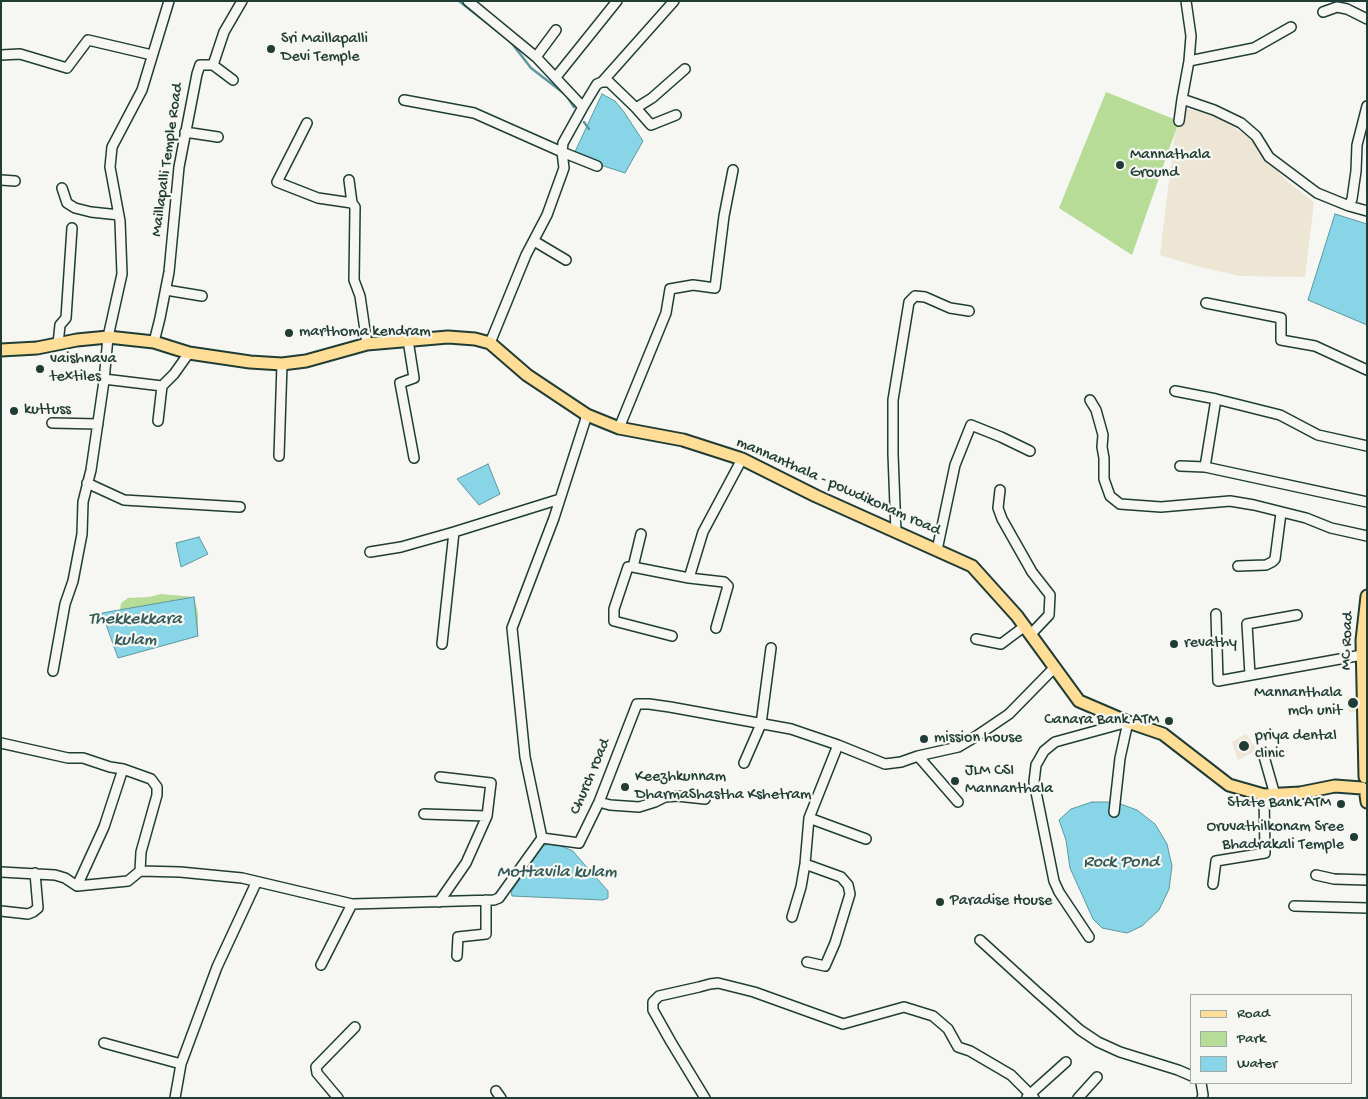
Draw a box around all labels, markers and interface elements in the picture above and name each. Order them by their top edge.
place label: Sri Maillapalli Devi Temple [281,30,368,68]
marker: Sri Maillapalli Devi Temple [265,43,277,55]
street label: Maillapalli Temple Road [148,82,188,238]
place label: Mannathala Ground [1130,146,1210,184]
marker: Mannathala Ground [1114,159,1126,171]
place label: marthoma kendram [299,323,431,343]
marker: marthoma kendram [283,327,295,339]
place label: vaishnava textiles [50,350,116,388]
marker: vaishnava textiles [34,363,46,375]
place label: kuttuss [24,401,71,421]
marker: kuttuss [8,405,20,417]
street label: mannanthala - powdikonam road [733,433,943,541]
water label: Thekkekkara kulam [88,609,182,652]
street label: MC Road [1337,611,1359,671]
place label: revathy [1184,634,1237,654]
marker: revathy [1168,638,1180,650]
place label: Mannanthala mch unit [1254,684,1342,722]
marker: Mannanthala mch unit [1346,696,1360,710]
place label: Canara Bank ATM [1044,711,1159,731]
marker: Canara Bank ATM [1163,715,1175,727]
place label: priya dental clinic [1255,727,1337,765]
place label: mission house [934,729,1022,749]
marker: mission house [918,733,930,745]
street label: Church road [566,736,616,818]
marker: priya dental clinic [1237,739,1251,753]
place label: JLM CSI Mannanthala [965,762,1053,800]
place label: Keezhkunnam DharmaShastha Kshetram [635,768,811,806]
marker: JLM CSI Mannanthala [949,775,961,787]
marker: Keezhkunnam DharmaShastha Kshetram [619,781,631,793]
place label: State Bank ATM [1227,794,1331,814]
marker: State Bank ATM [1335,798,1347,810]
place label: Oruvathilkonam Sree Bhadrakali Temple [1206,818,1344,856]
marker: Oruvathilkonam Sree Bhadrakali Temple [1348,831,1360,843]
water label: Rock Pond [1083,852,1159,874]
water label: Mottavila kulam [497,862,617,884]
place label: Paradise House [950,892,1052,912]
marker: Paradise House [934,896,946,908]
legend [1190,994,1353,1084]
text: Road [1237,1005,1270,1023]
text: Park [1237,1030,1266,1048]
text: Water [1237,1055,1277,1073]

